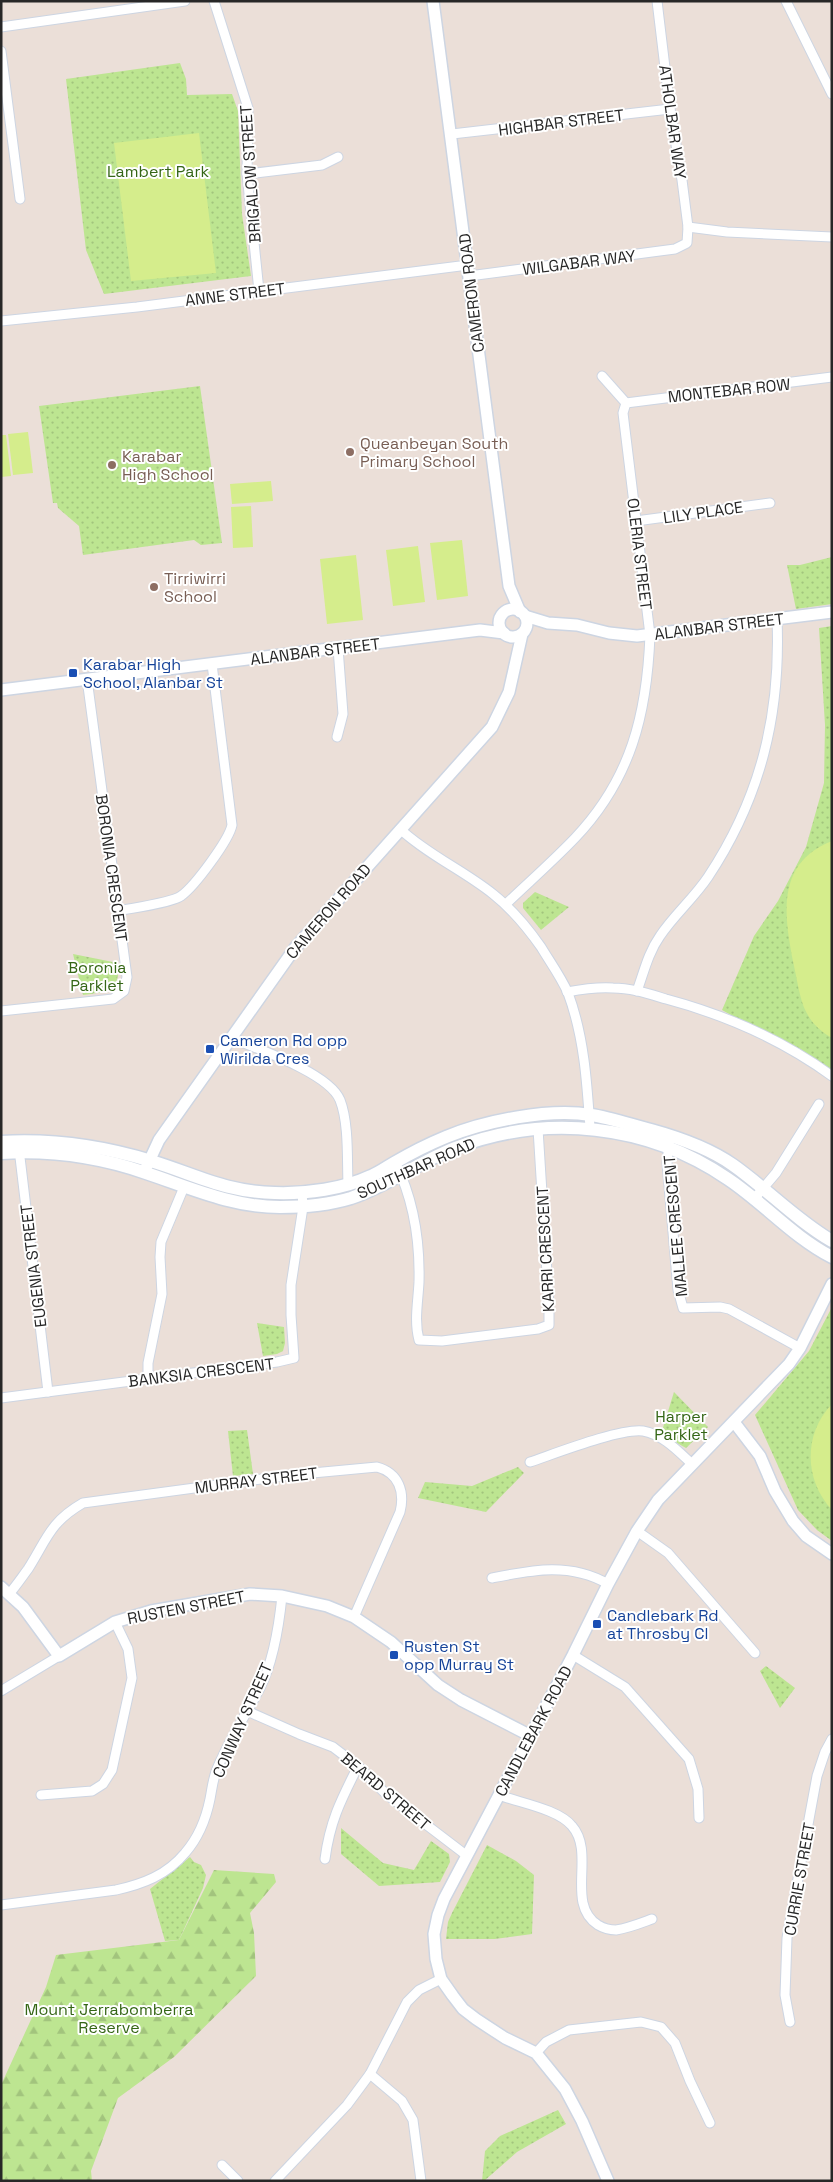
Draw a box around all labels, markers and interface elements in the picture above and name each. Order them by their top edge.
street label: ATHOLBAR WAY [654,64,691,181]
street label: BRIGALOW STREET [235,104,266,244]
street label: HIGHBAR STREET [497,104,625,141]
park label: Lambert Park [107,161,210,182]
street label: CAMERON ROAD [454,232,489,354]
street label: WILGABAR WAY [521,245,637,280]
street label: ANNE STREET [184,278,286,311]
street label: MONTEBAR ROW [667,374,791,407]
place label: Queanbeyan South Primary School [360,433,508,472]
place label: Karabar High School [122,446,213,485]
marker: Queanbeyan South Primary School [344,446,356,458]
marker: Karabar High School [106,459,118,471]
street label: LILY PLACE [662,496,744,529]
street label: OLERIA STREET [622,497,657,611]
place label: Tirriwirri School [164,568,226,607]
marker: Tirriwirri School [148,581,160,593]
street label: ALANBAR STREET [653,608,785,645]
street label: ALANBAR STREET [249,633,381,670]
place label: Karabar High School, Alanbar St [83,654,223,693]
marker: Karabar High School, Alanbar St [67,667,79,679]
street label: BORONIA CRESCENT [91,793,132,943]
street label: CAMERON ROAD [281,859,376,963]
park label: Boronia Parklet [67,957,127,996]
place label: Cameron Rd opp Wirilda Cres [220,1030,347,1069]
marker: Cameron Rd opp Wirilda Cres [204,1043,216,1055]
street label: SOUTHBAR ROAD [354,1133,479,1204]
street label: MALLEE CRESCENT [659,1154,692,1298]
street label: KARRI CRESCENT [532,1185,559,1313]
street label: EUGENIA STREET [16,1203,51,1329]
street label: BANKSIA CRESCENT [127,1353,275,1392]
park label: Harper Parklet [654,1406,708,1445]
street label: MURRAY STREET [194,1463,319,1498]
street label: RUSTEN STREET [125,1586,247,1629]
place label: Candlebark Rd at Throsby Cl [607,1605,719,1644]
marker: Candlebark Rd at Throsby Cl [591,1618,603,1630]
place label: Rusten St opp Murray St [404,1636,514,1675]
marker: Rusten St opp Murray St [388,1649,400,1661]
street label: CONWAY STREET [208,1659,277,1781]
street label: CANDLEBARK ROAD [490,1662,577,1800]
street label: BEARD STREET [337,1748,435,1835]
street label: CURRIE STREET [779,1821,820,1937]
park label: Mount Jerrabomberra Reserve [25,1999,193,2038]

